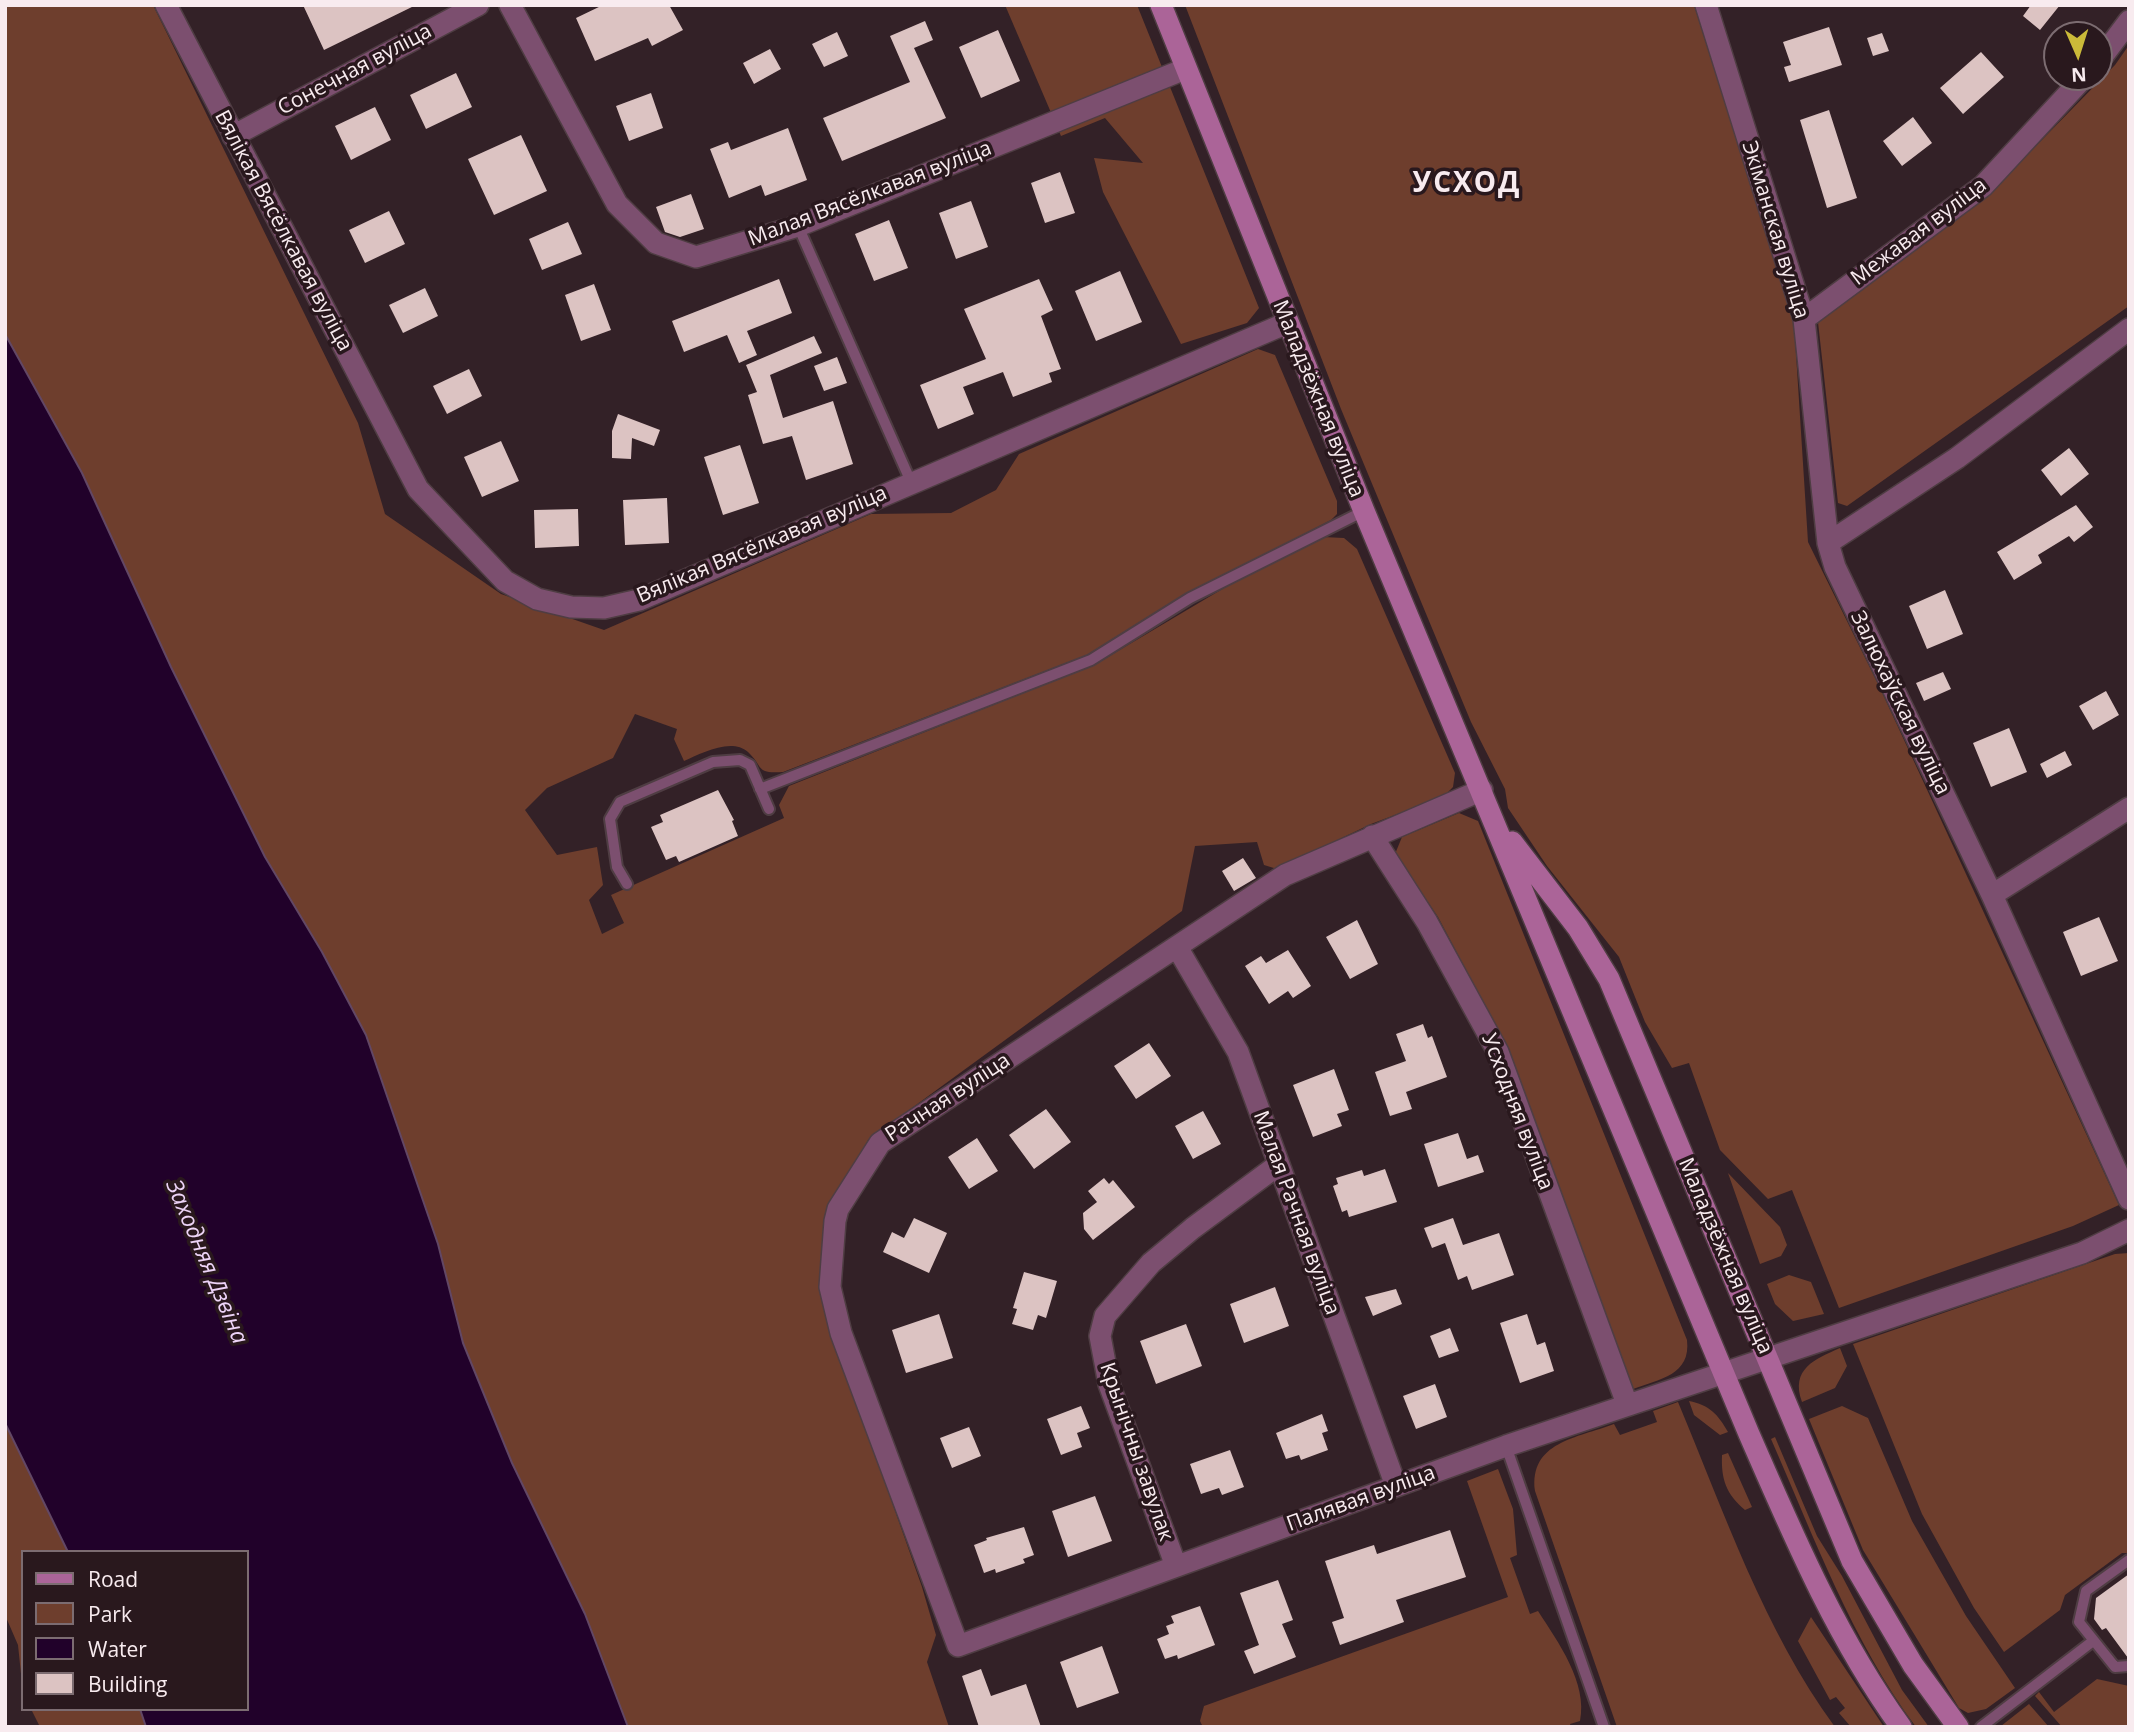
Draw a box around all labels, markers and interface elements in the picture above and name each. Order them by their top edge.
street label: Сонечная вуліца [274,19,436,121]
north arrow [2043,21,2113,91]
text: N [2071,62,2087,88]
street label: Вялікая Вясёлкавая вуліца [209,106,357,356]
street label: Малая Вясёлкавая вуліца [745,136,995,252]
street label: Экіманская вуліца [1736,138,1814,322]
district label: УСХОД [1413,167,1521,201]
street label: Межавая вуліца [1846,173,1992,291]
street label: Маладзёжная вуліца [1267,297,1369,501]
street label: Вялікая Вясёлкавая вуліца [633,481,891,609]
street label: Залюхаўская вуліца [1845,607,1955,799]
street label: Усходняя вуліца [1476,1030,1558,1194]
street label: Рачная вуліца [881,1048,1015,1148]
street label: Малая Рачная вуліца [1247,1108,1345,1318]
street label: Маладзёжная вуліца [1672,1154,1778,1358]
water label: Заходняя Дзвіна [159,1176,253,1348]
street label: Крынічны завулак [1094,1360,1178,1544]
street label: Палявая вуліца [1283,1460,1439,1538]
legend [21,1550,248,1711]
text: Road [88,1565,138,1593]
text: Park [88,1600,132,1628]
text: Water [88,1635,147,1663]
text: Building [88,1670,167,1698]

